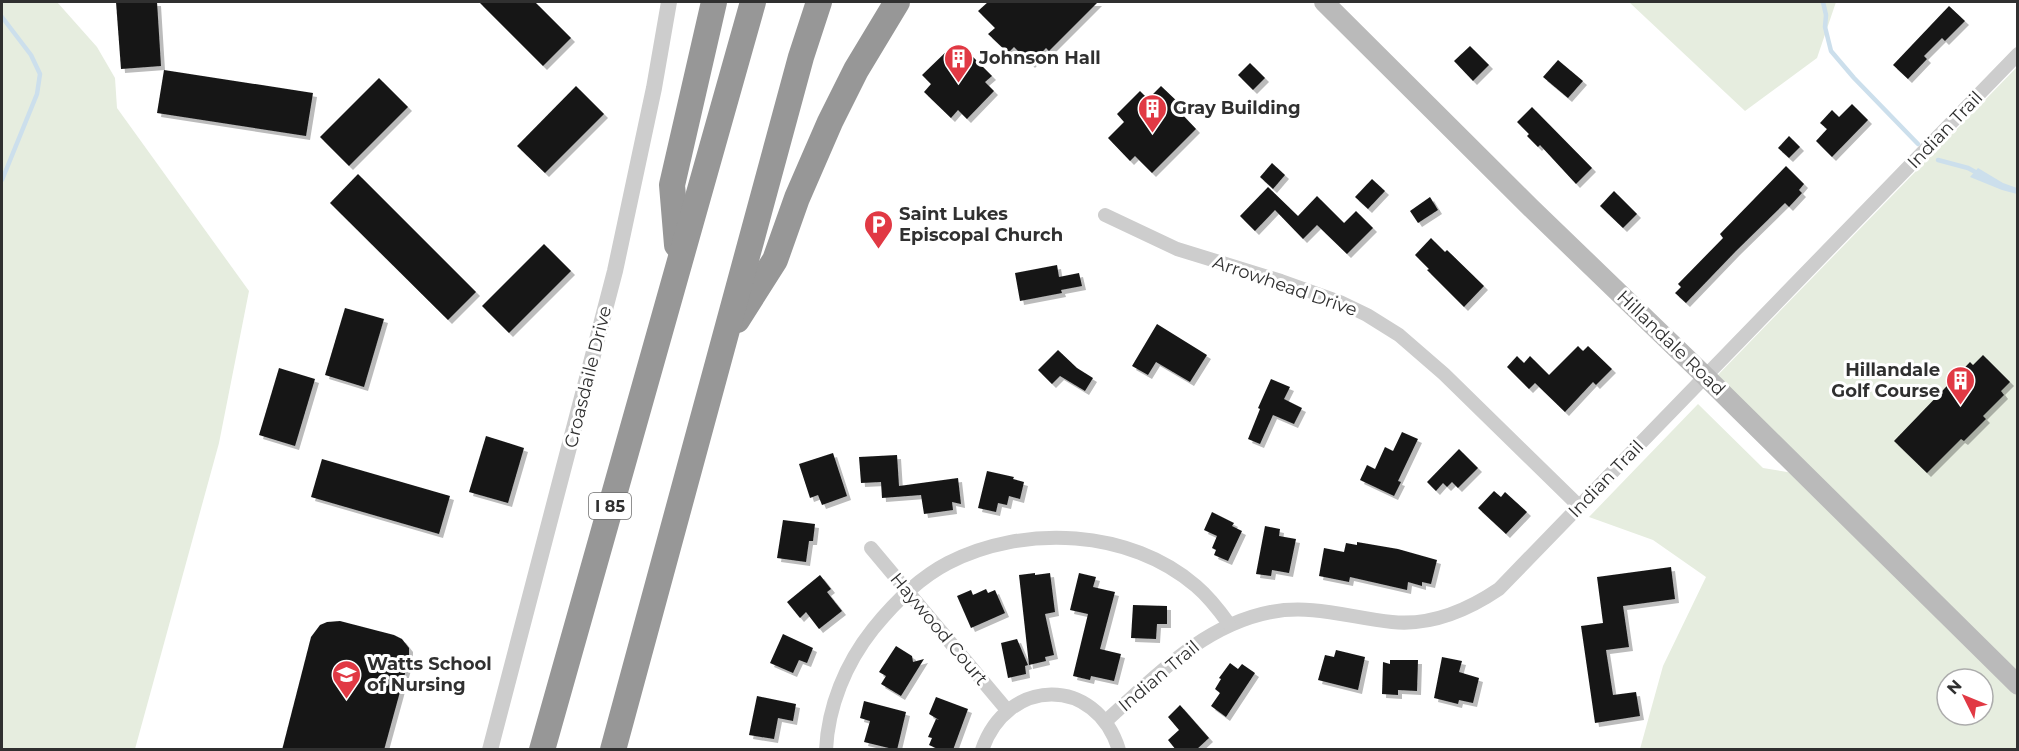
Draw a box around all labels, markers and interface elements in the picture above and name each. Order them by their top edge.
building icon: Johnson Hall [942,42,974,84]
place label: Johnson Hall [978,47,1101,69]
street label: Indian Trail [1903,87,1987,173]
building icon: Gray Building [1136,92,1168,134]
place label: Gray Building [1173,97,1301,119]
place label: Saint Lukes Episcopal Church [899,203,1063,246]
parking icon: Saint Lukes Episcopal Church [862,208,894,250]
street label: Arrowhead Drive [1210,251,1360,321]
street label: Hillandale Road [1612,286,1730,400]
street label: Croasdaile Drive [560,304,616,450]
place label: Hillandale Golf Course [1831,359,1940,402]
building icon: Hillandale Golf Course [1945,364,1977,406]
street label: Indian Trail [1564,436,1648,522]
road number: I 85 [589,493,631,519]
street label: Haywood Court [886,568,992,690]
street label: Indian Trail [1114,636,1204,716]
place label: Watts School of Nursing [367,653,492,696]
school or university icon: Watts School of Nursing [330,658,362,700]
north arrow [1935,667,1995,727]
text: N [1943,676,1966,698]

